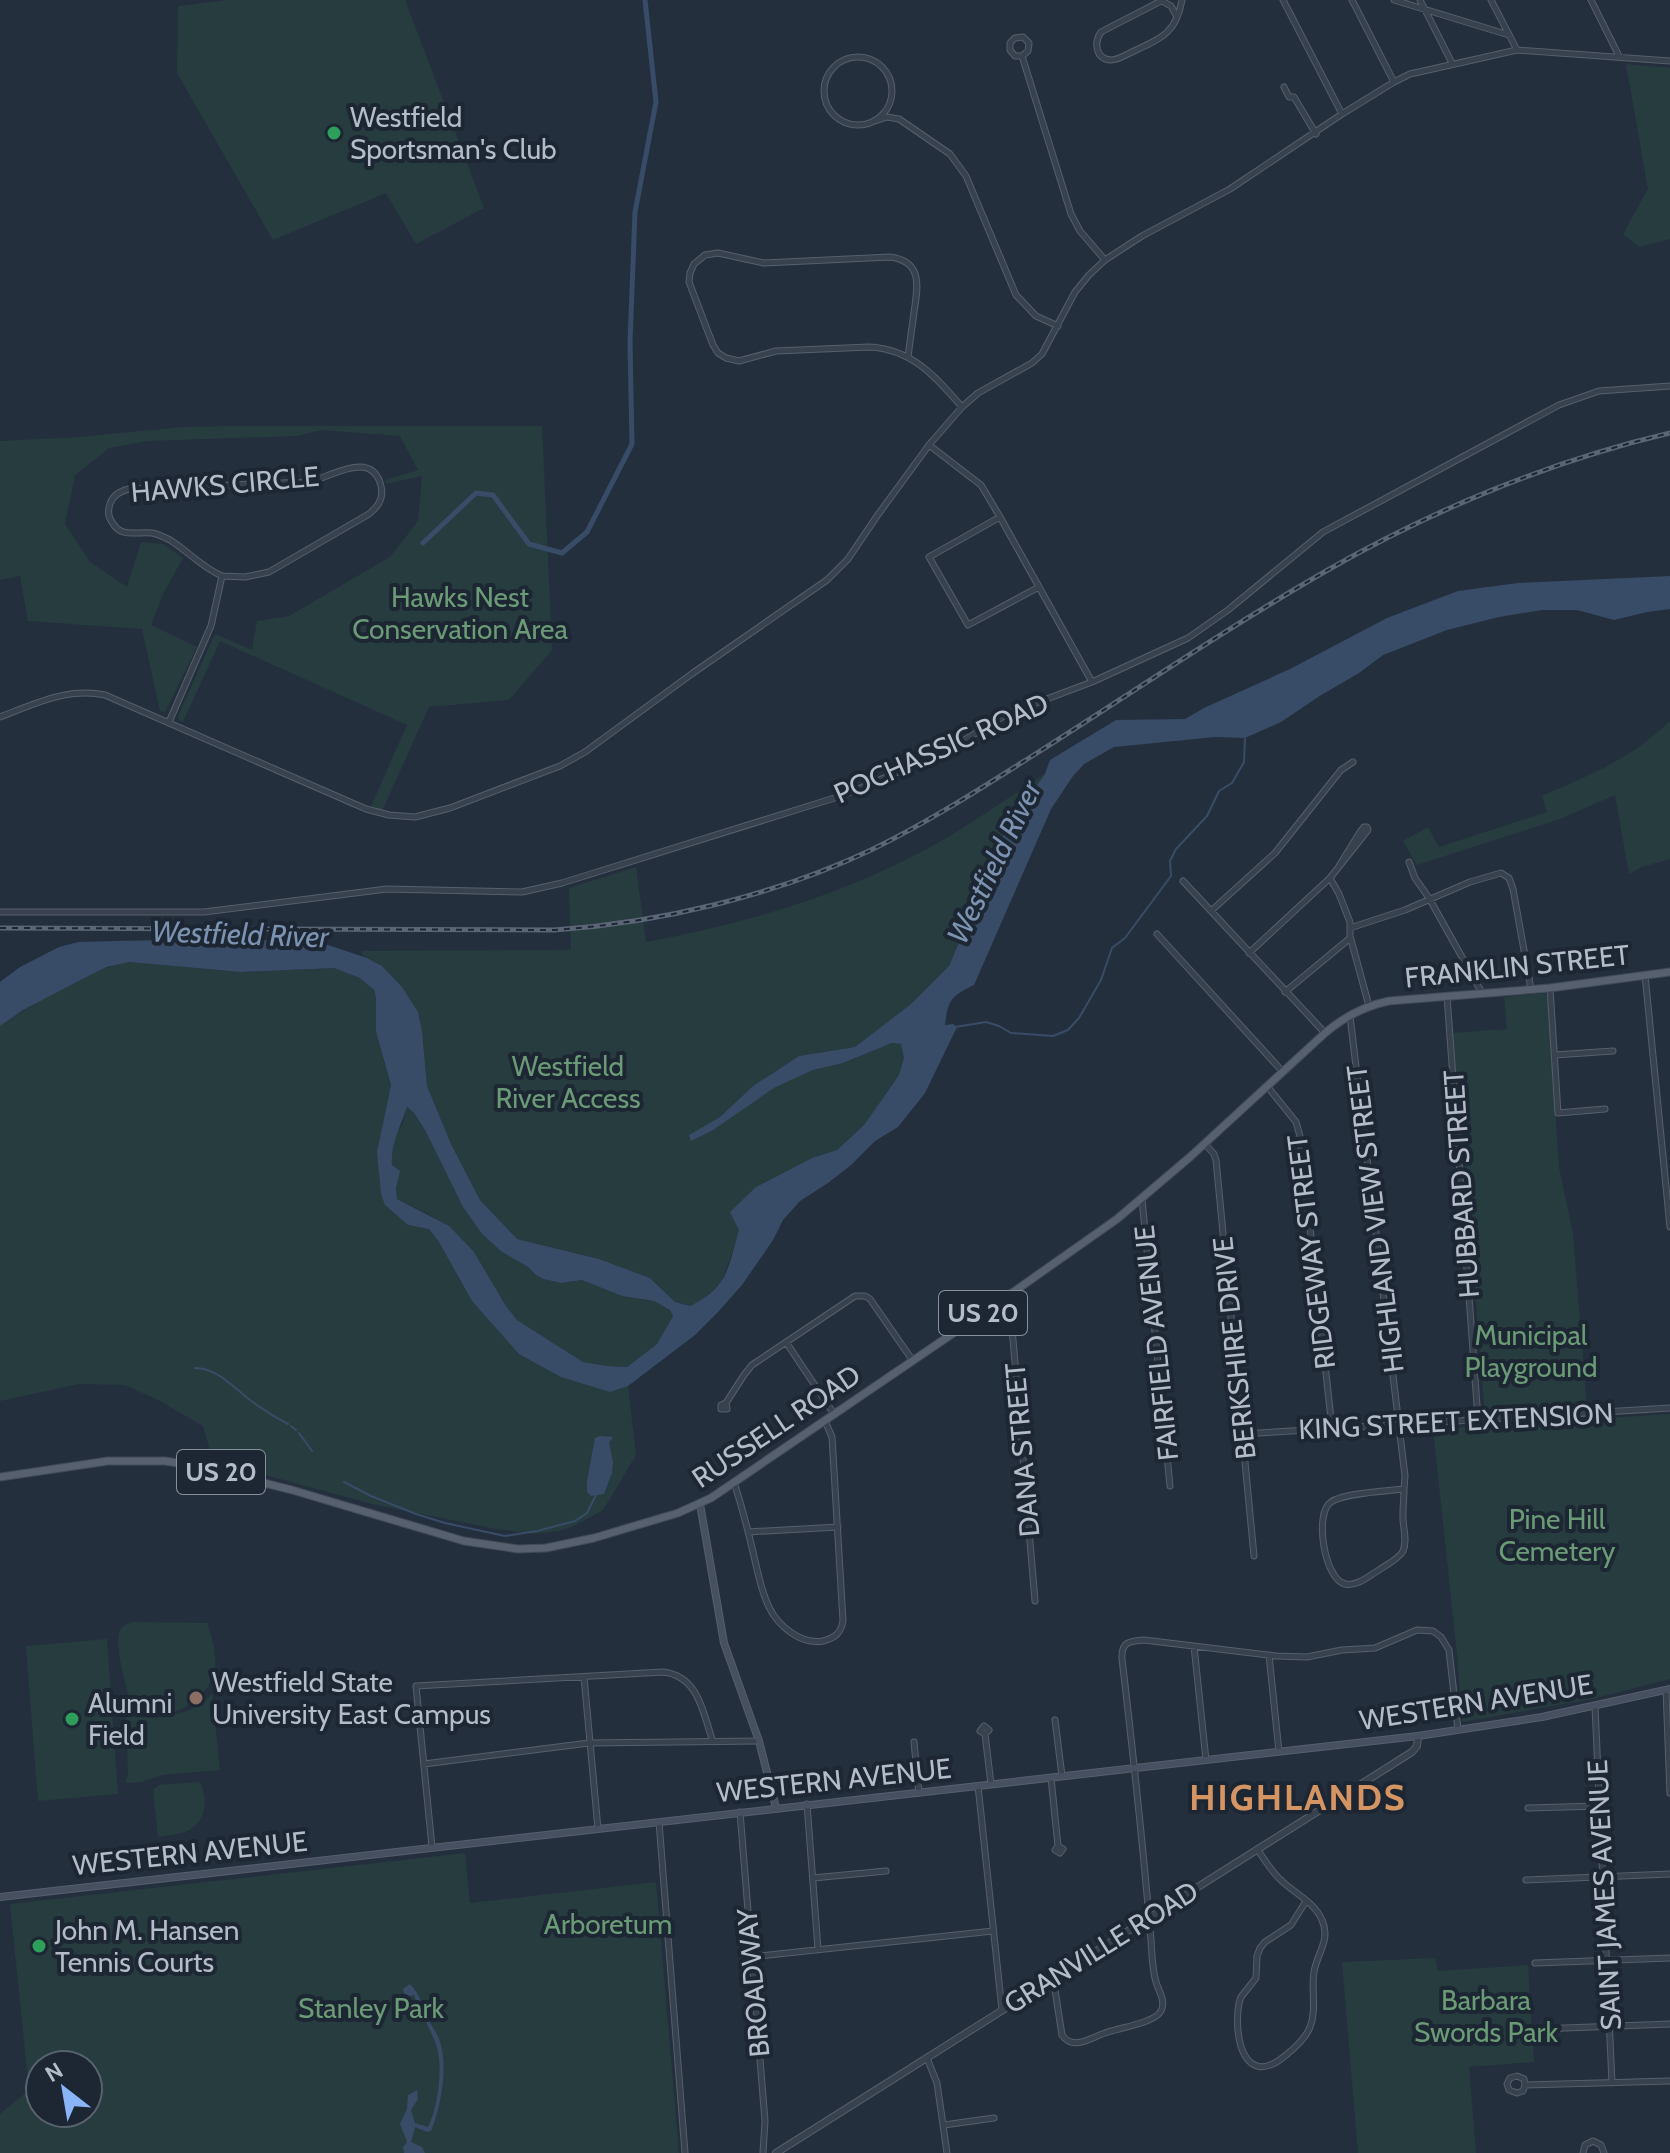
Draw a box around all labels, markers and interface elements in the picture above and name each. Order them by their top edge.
place label: Westfield Sportsman's Club [350,100,557,166]
marker: Westfield Sportsman's Club [325,124,343,142]
street label: HAWKS CIRCLE [129,459,321,509]
park label: Hawks Nest Conservation Area [352,580,568,646]
street label: POCHASSIC ROAD [829,685,1053,811]
water label: Westfield River [939,773,1050,950]
water label: Westfield River [151,912,331,956]
street label: FRANKLIN STREET [1403,937,1631,995]
park label: Westfield River Access [495,1049,641,1115]
street label: HIGHLAND VIEW STREET [1339,1063,1411,1375]
street label: HUBBARD STREET [1436,1069,1486,1299]
street label: RIDGEWAY STREET [1280,1133,1342,1371]
street label: FAIRFIELD AVENUE [1127,1224,1185,1462]
street label: BERKSHIRE DRIVE [1205,1235,1263,1461]
road number: US 20 [939,1291,1027,1335]
park label: Municipal Playground [1464,1318,1598,1384]
street label: RUSSELL ROAD [685,1357,867,1495]
street label: DANA STREET [997,1361,1047,1538]
street label: KING STREET EXTENSION [1298,1396,1614,1446]
road number: US 20 [177,1450,265,1494]
park label: Pine Hill Cemetery [1499,1502,1615,1568]
place label: Westfield State University East Campus [212,1665,491,1731]
street label: WESTERN AVENUE [1357,1667,1595,1737]
place label: Alumni Field [88,1686,172,1752]
marker: Westfield State University East Campus [187,1689,205,1707]
marker: Alumni Field [63,1710,81,1728]
street label: WESTERN AVENUE [715,1751,953,1809]
street label: SAINT JAMES AVENUE [1580,1759,1628,2031]
district label: HIGHLANDS [1189,1775,1407,1819]
street label: WESTERN AVENUE [71,1824,309,1882]
street label: GRANVILLE ROAD [998,1874,1204,2020]
street label: BROADWAY [729,1906,776,2059]
park label: Arboretum [544,1907,672,1941]
place label: John M. Hansen Tennis Courts [54,1913,239,1979]
marker: John M. Hansen Tennis Courts [30,1937,48,1955]
park label: Barbara Swords Park [1414,1983,1558,2049]
park label: Stanley Park [298,1991,444,2025]
north arrow [24,2049,104,2129]
text: N [40,2057,68,2088]

